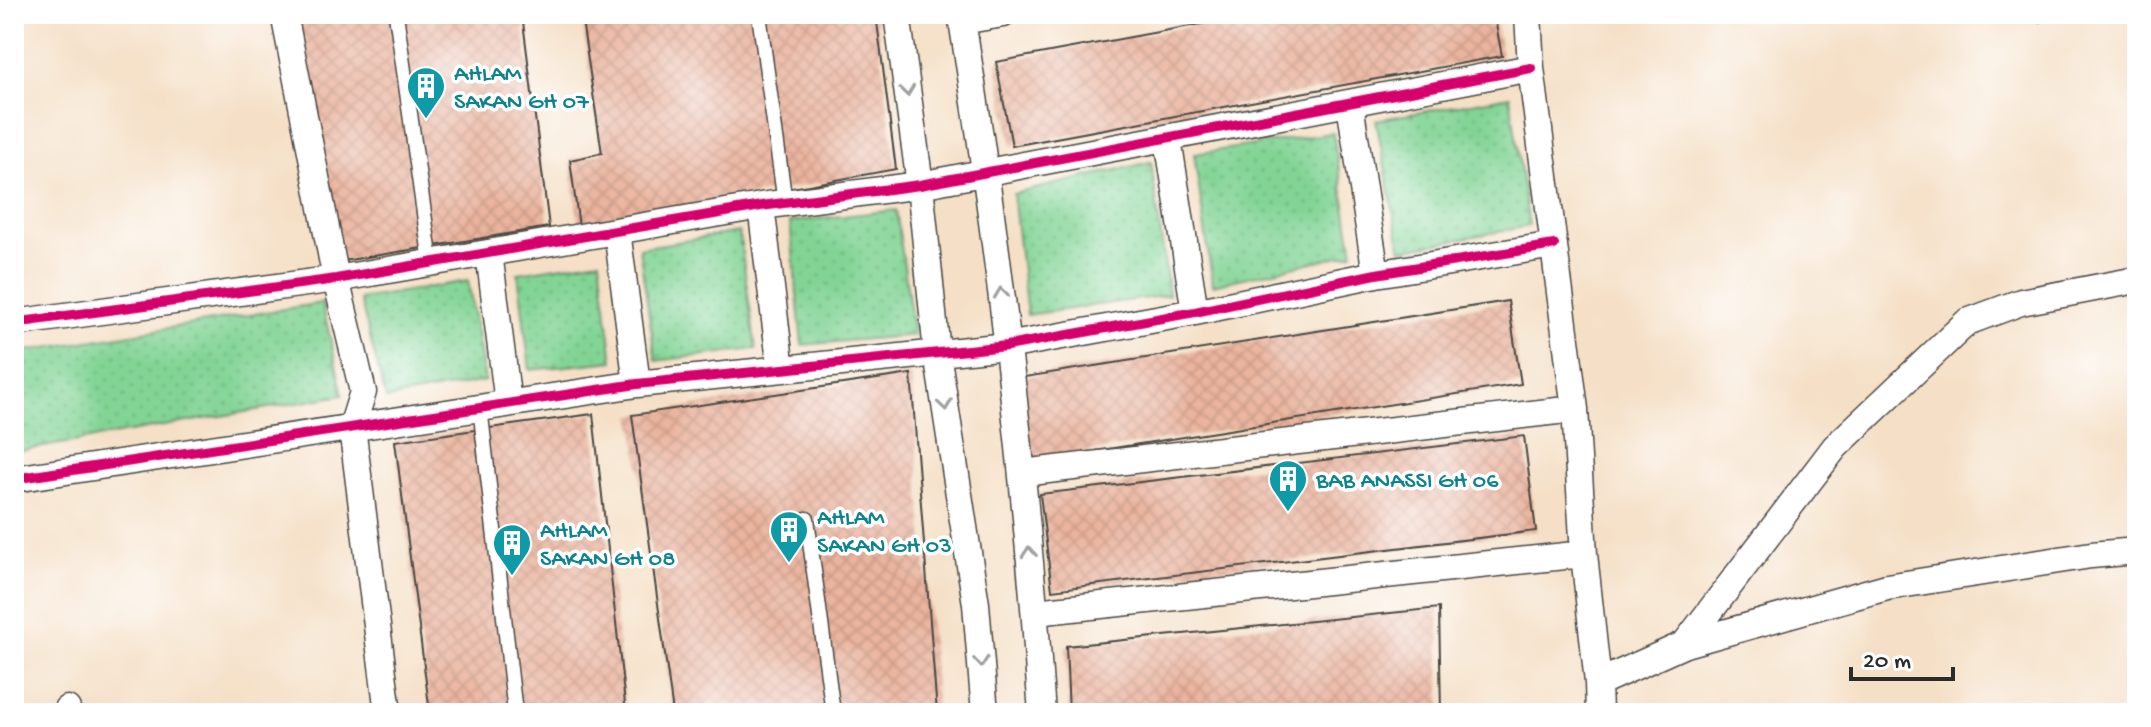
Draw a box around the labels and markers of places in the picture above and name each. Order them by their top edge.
place label: AHLAM SAKAN GH 07 [454,61,589,118]
building icon: AHLAM SAKAN GH 07 [405,65,447,120]
building icon: BAB ANASSI GH 06 [1267,458,1309,513]
place label: BAB ANASSI GH 06 [1315,468,1499,497]
place label: AHLAM SAKAN GH 03 [817,505,952,562]
building icon: AHLAM SAKAN GH 03 [768,509,810,564]
place label: AHLAM SAKAN GH 08 [540,518,675,575]
building icon: AHLAM SAKAN GH 08 [491,522,533,577]

